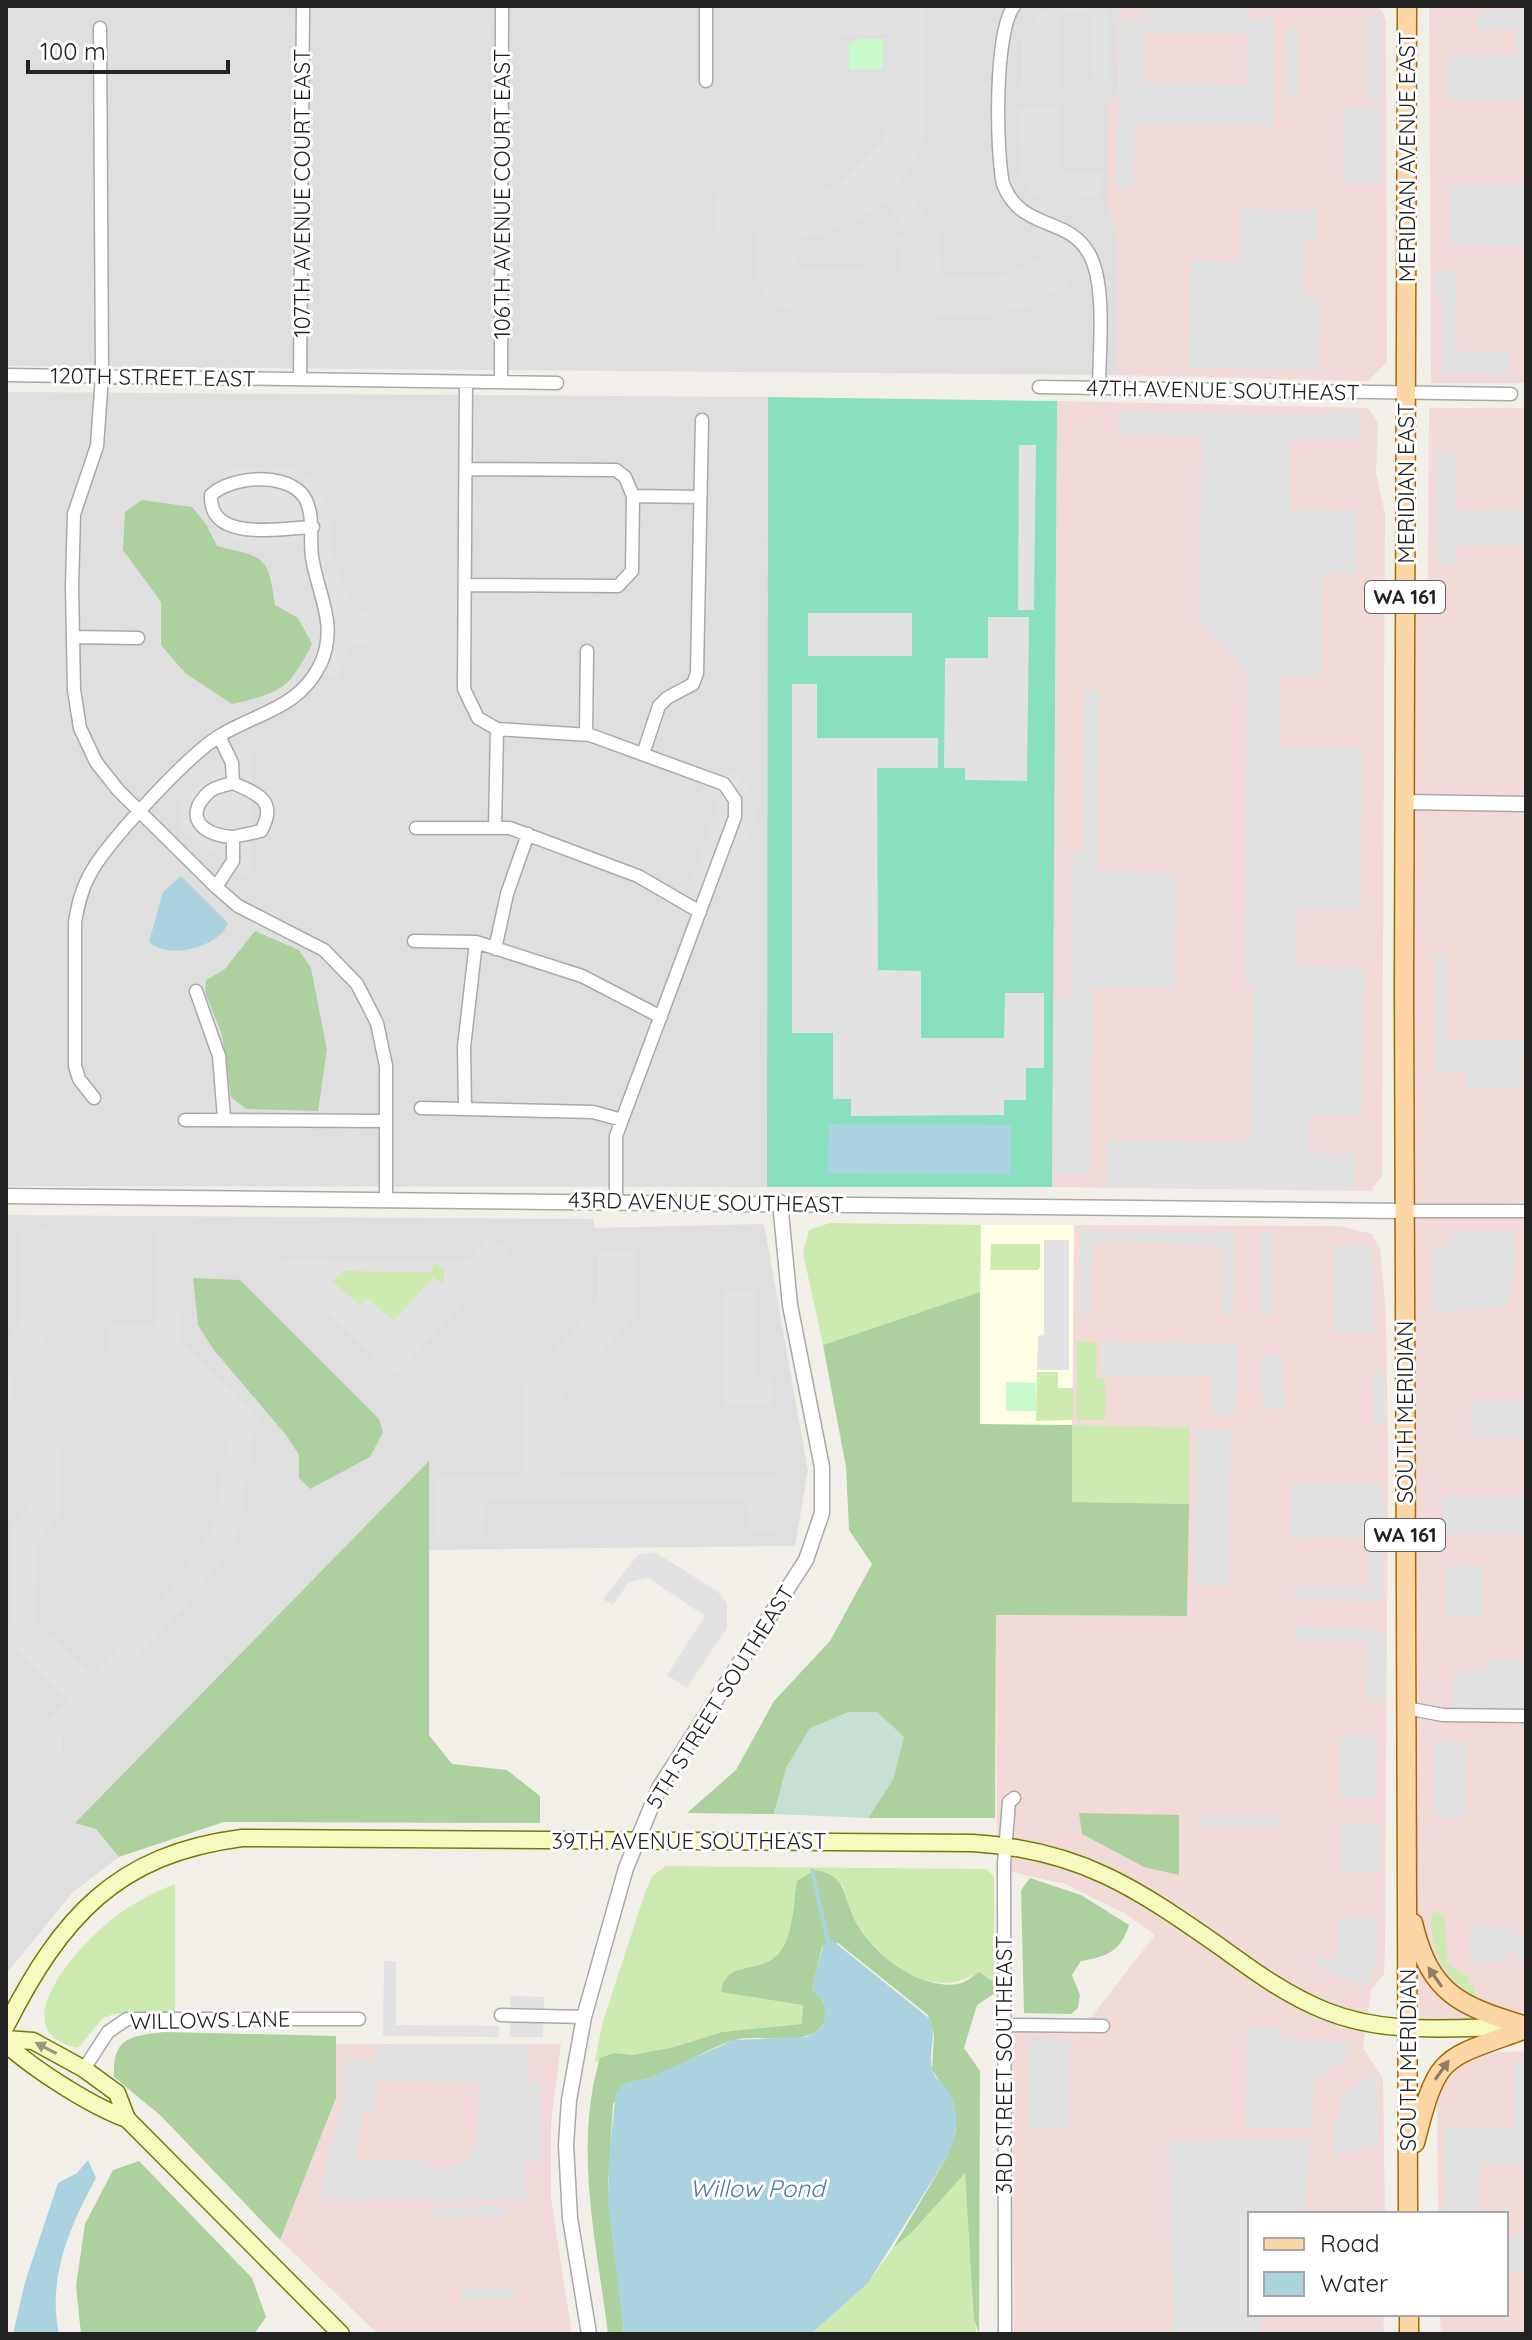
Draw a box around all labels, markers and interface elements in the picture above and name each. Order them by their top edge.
scale bar [28,24,228,74]
street label: MERIDIAN AVENUE EAST [1393,32,1421,282]
text: 100 m [40,36,106,66]
street label: 107TH AVENUE COURT EAST [288,49,316,337]
street label: 106TH AVENUE COURT EAST [488,49,516,339]
street label: 120TH STREET EAST [50,361,256,393]
street label: 47TH AVENUE SOUTHEAST [1086,374,1360,406]
street label: MERIDIAN EAST [1392,403,1420,563]
road number: WA 161 [1365,581,1445,613]
street label: 43RD AVENUE SOUTHEAST [568,1186,844,1218]
street label: SOUTH MERIDIAN [1391,1321,1419,1503]
road number: WA 161 [1365,1519,1445,1551]
street label: 5TH STREET SOUTHEAST [640,1580,800,1814]
street label: 39TH AVENUE SOUTHEAST [552,1827,826,1855]
street label: 3RD STREET SOUTHEAST [990,1935,1018,2195]
one-way arrow [1428,1966,1444,1988]
street label: SOUTH MERIDIAN [1394,1969,1422,2151]
street label: WILLOWS LANE [129,2005,291,2035]
one-way arrow [35,2042,58,2055]
one-way arrow [1434,2059,1450,2081]
water label: Willow Pond [689,2173,828,2203]
legend [1248,2212,1508,2316]
text: Road [1320,2228,1380,2258]
text: Water [1320,2268,1388,2298]

